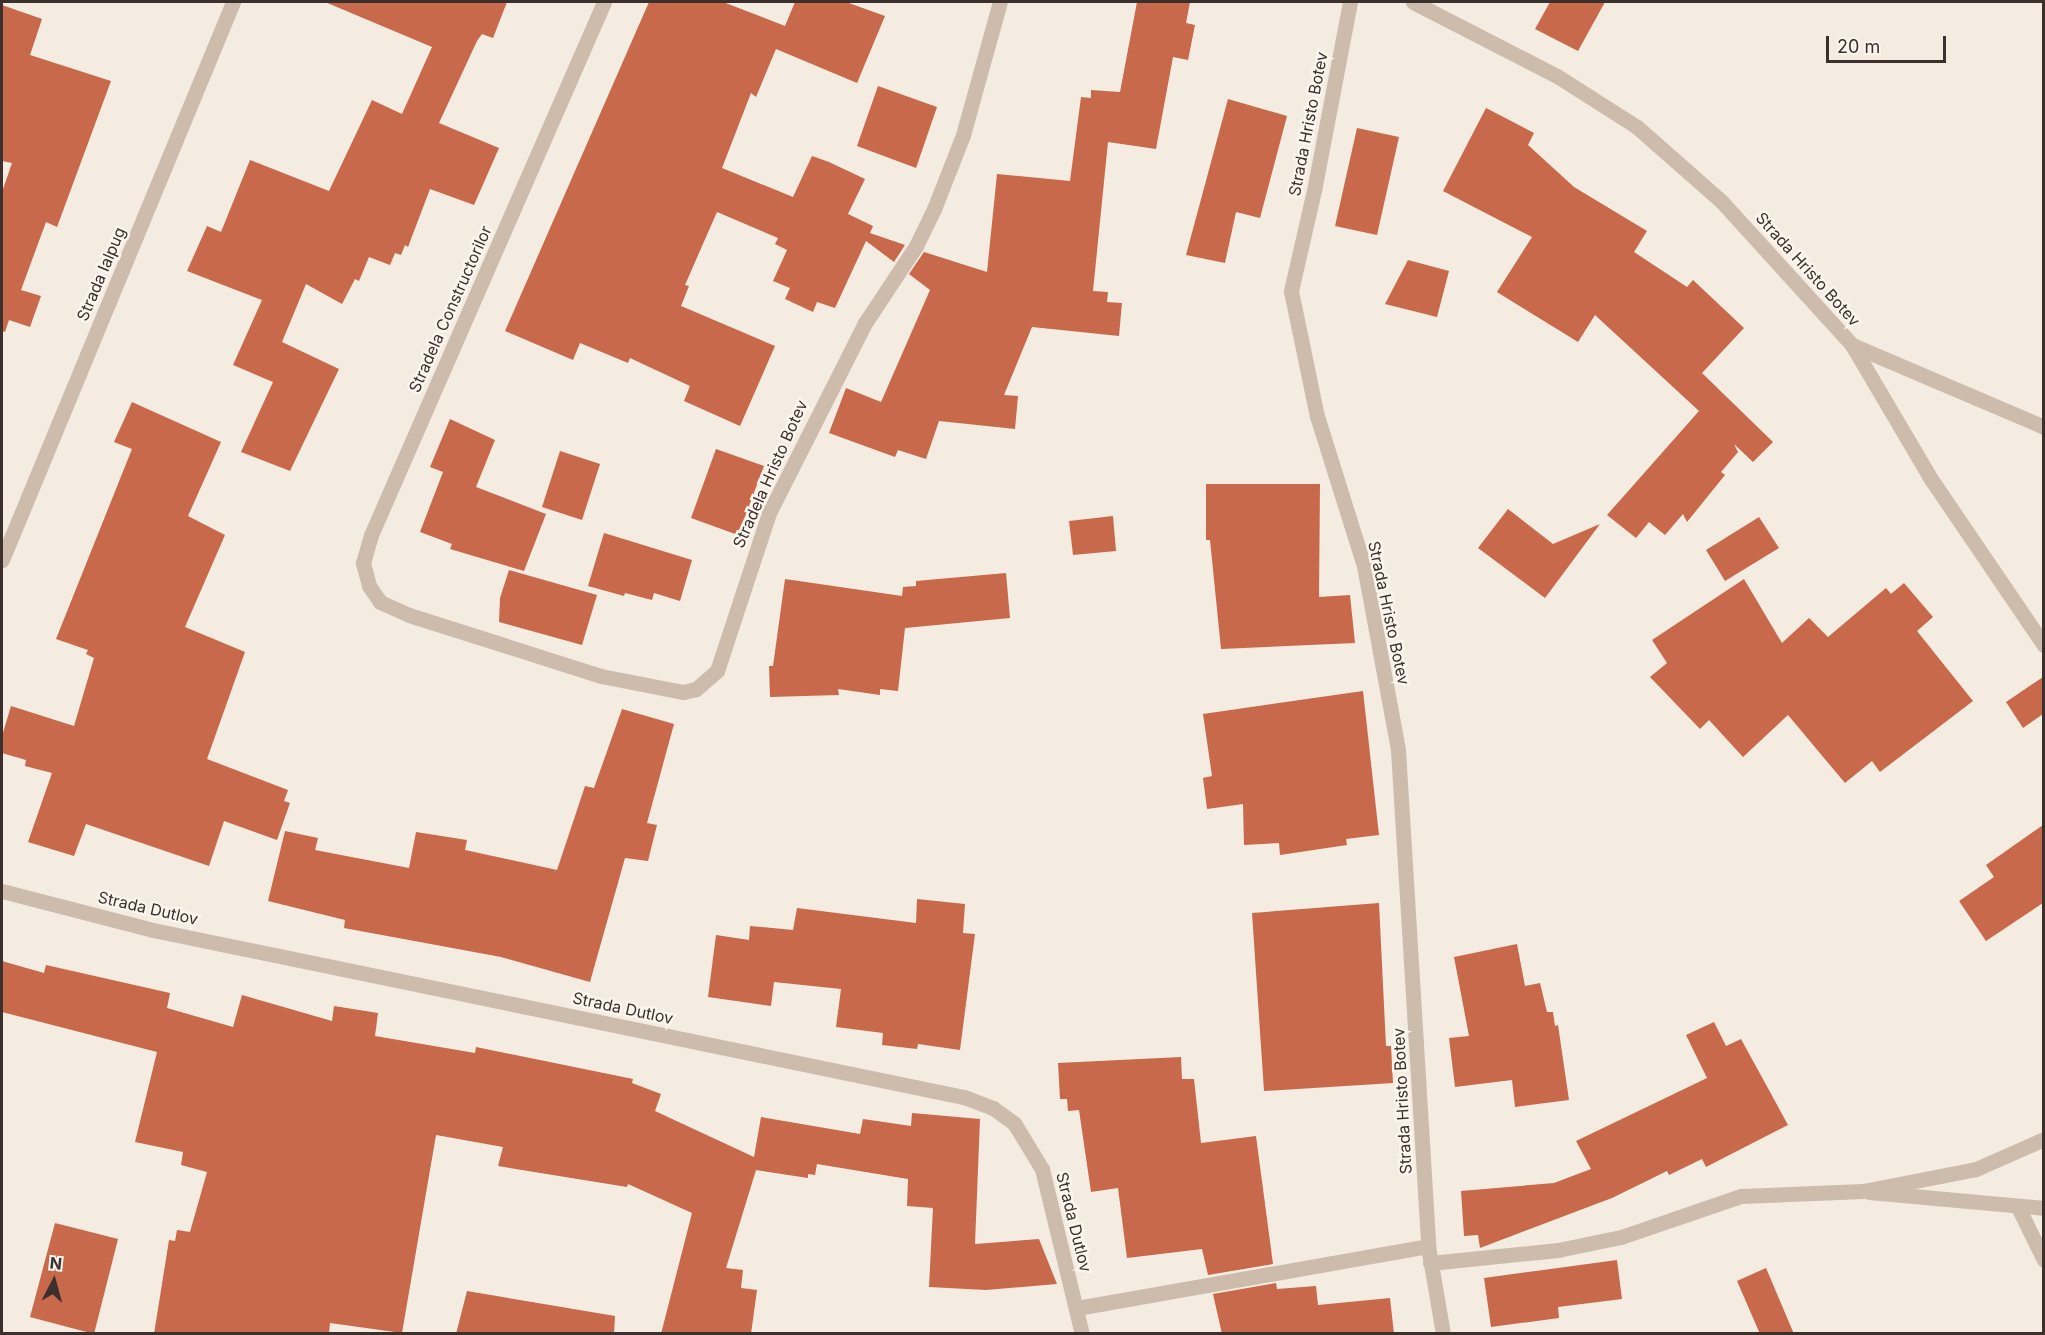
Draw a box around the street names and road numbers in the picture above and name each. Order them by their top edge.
street label: Strada Hristo Botev [1285,50,1331,198]
street label: Strada Hristo Botev [1752,208,1864,330]
street label: Stradela Constructorilor [405,223,495,395]
street label: Strada Ialpug [73,224,129,324]
street label: Stradela Hristo Botev [729,397,811,551]
street label: Strada Hristo Botev [1364,539,1414,687]
street label: Strada Dutlov [96,887,200,929]
street label: Strada Dutlov [571,988,675,1028]
street label: Strada Hristo Botev [1389,1027,1415,1175]
street label: Strada Dutlov [1052,1170,1096,1274]

